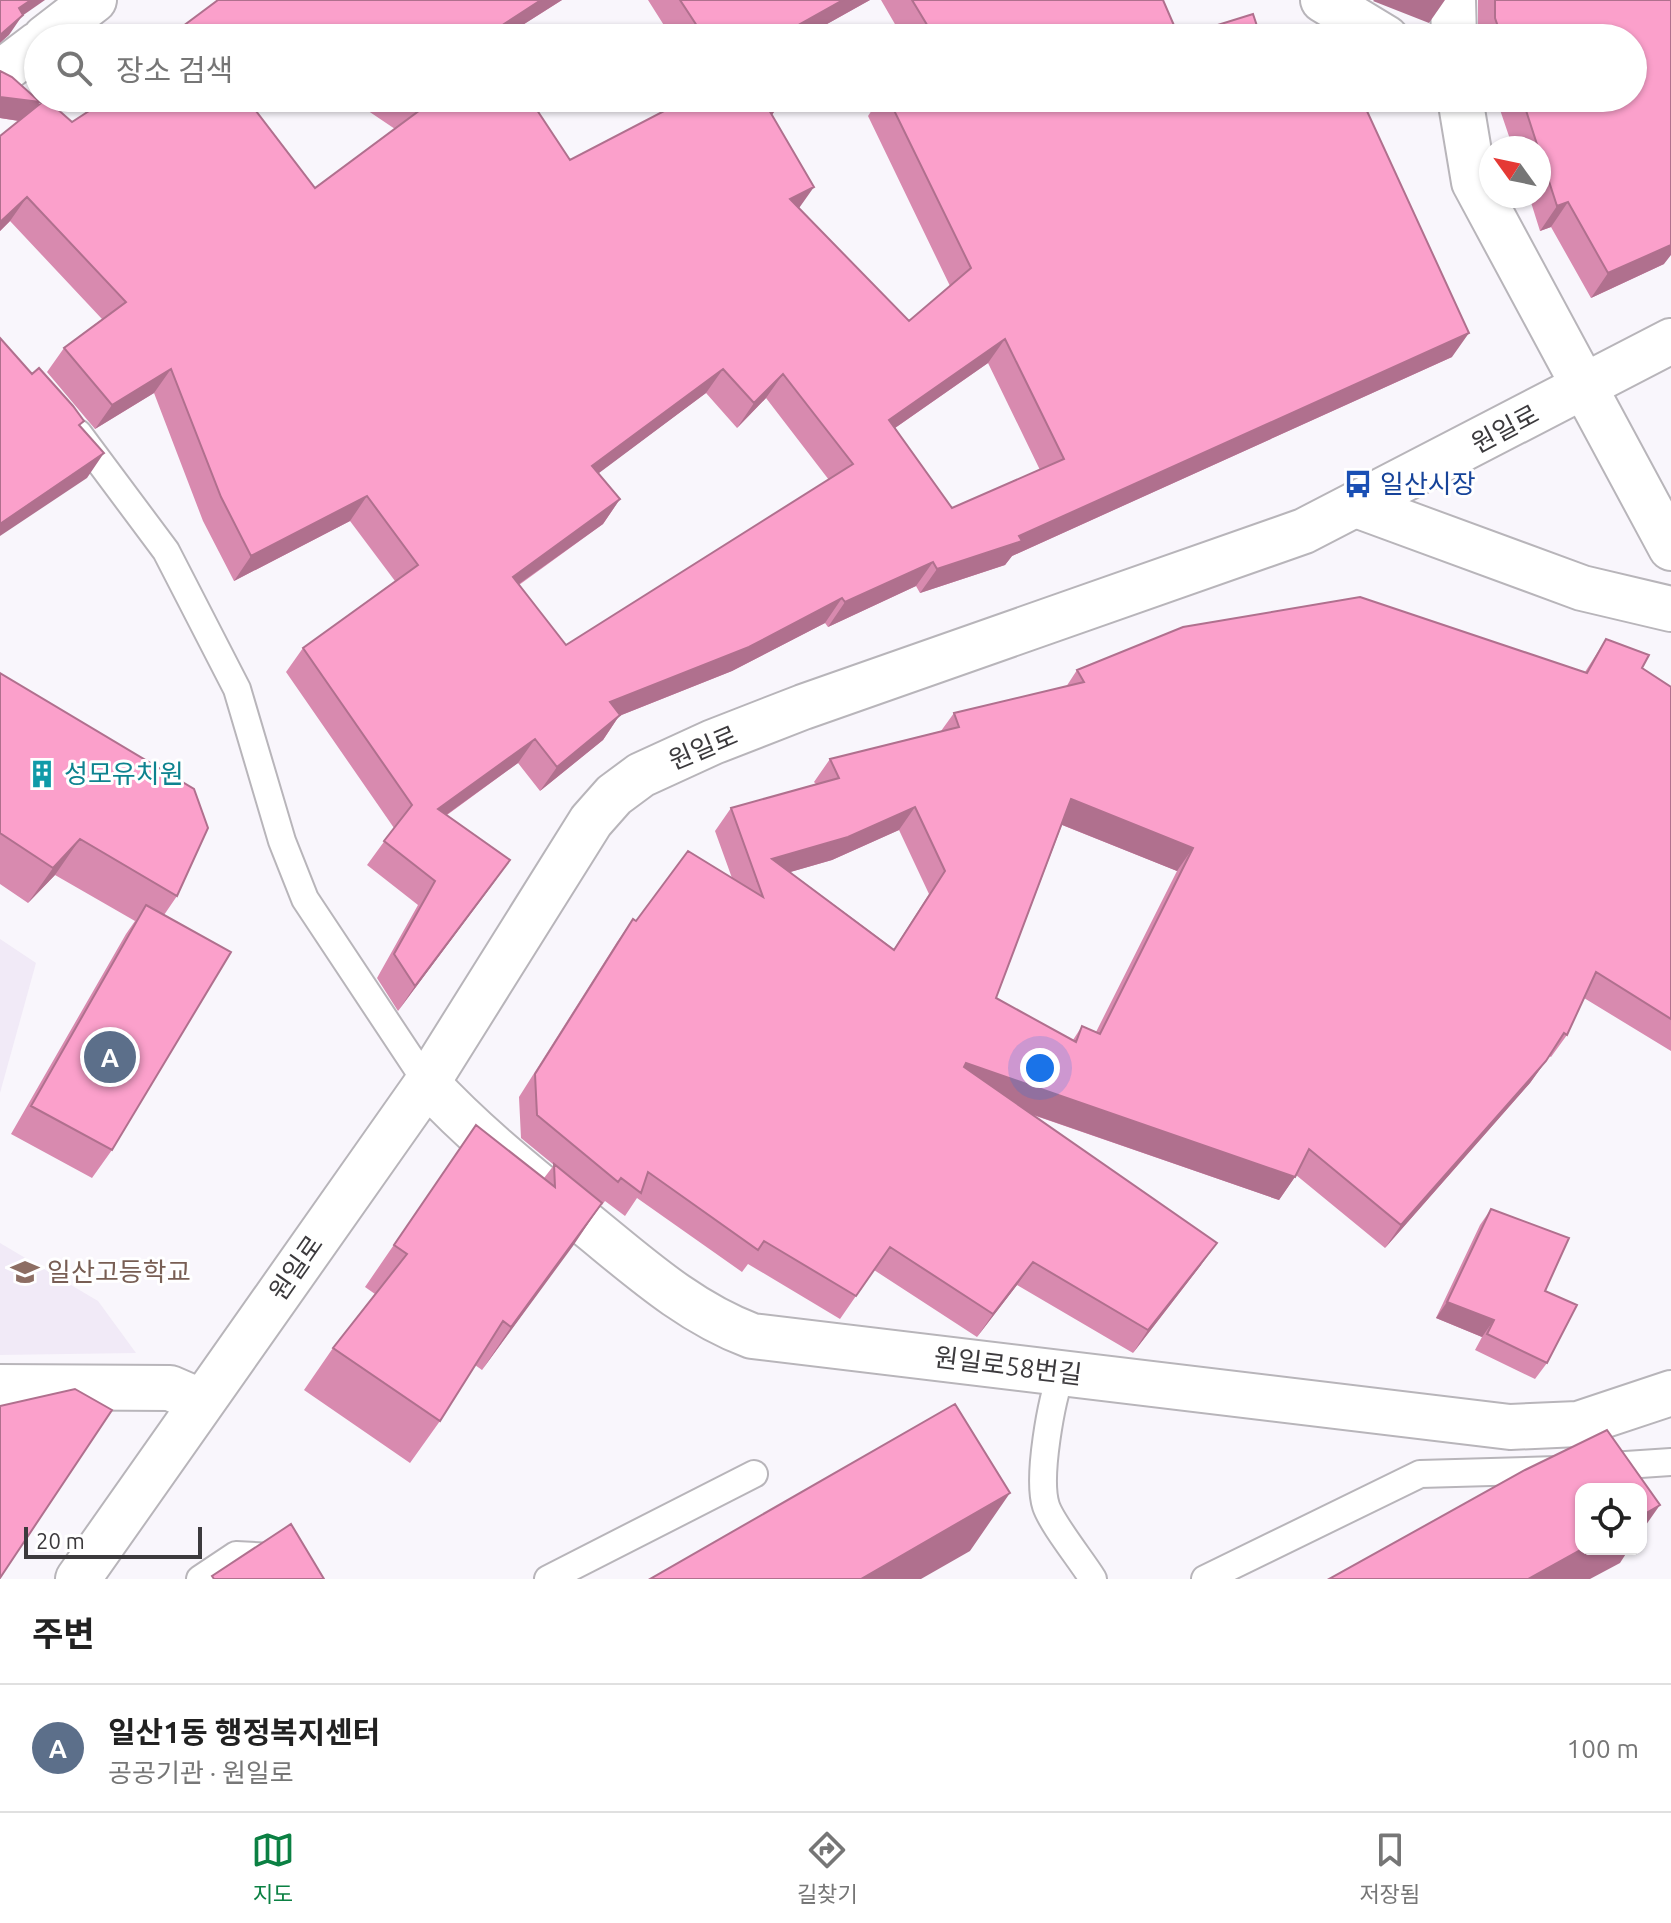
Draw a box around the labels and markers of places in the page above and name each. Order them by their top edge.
bus stop icon: 일산시장 [1343,469,1373,499]
place label: 일산시장 [1380,469,1476,498]
building icon: 성모유치원 [27,759,57,789]
place label: 성모유치원 [64,759,184,788]
pin: A [84,1027,136,1087]
school or university icon: 일산고등학교 [10,1257,40,1287]
place label: 일산고등학교 [47,1257,191,1286]

